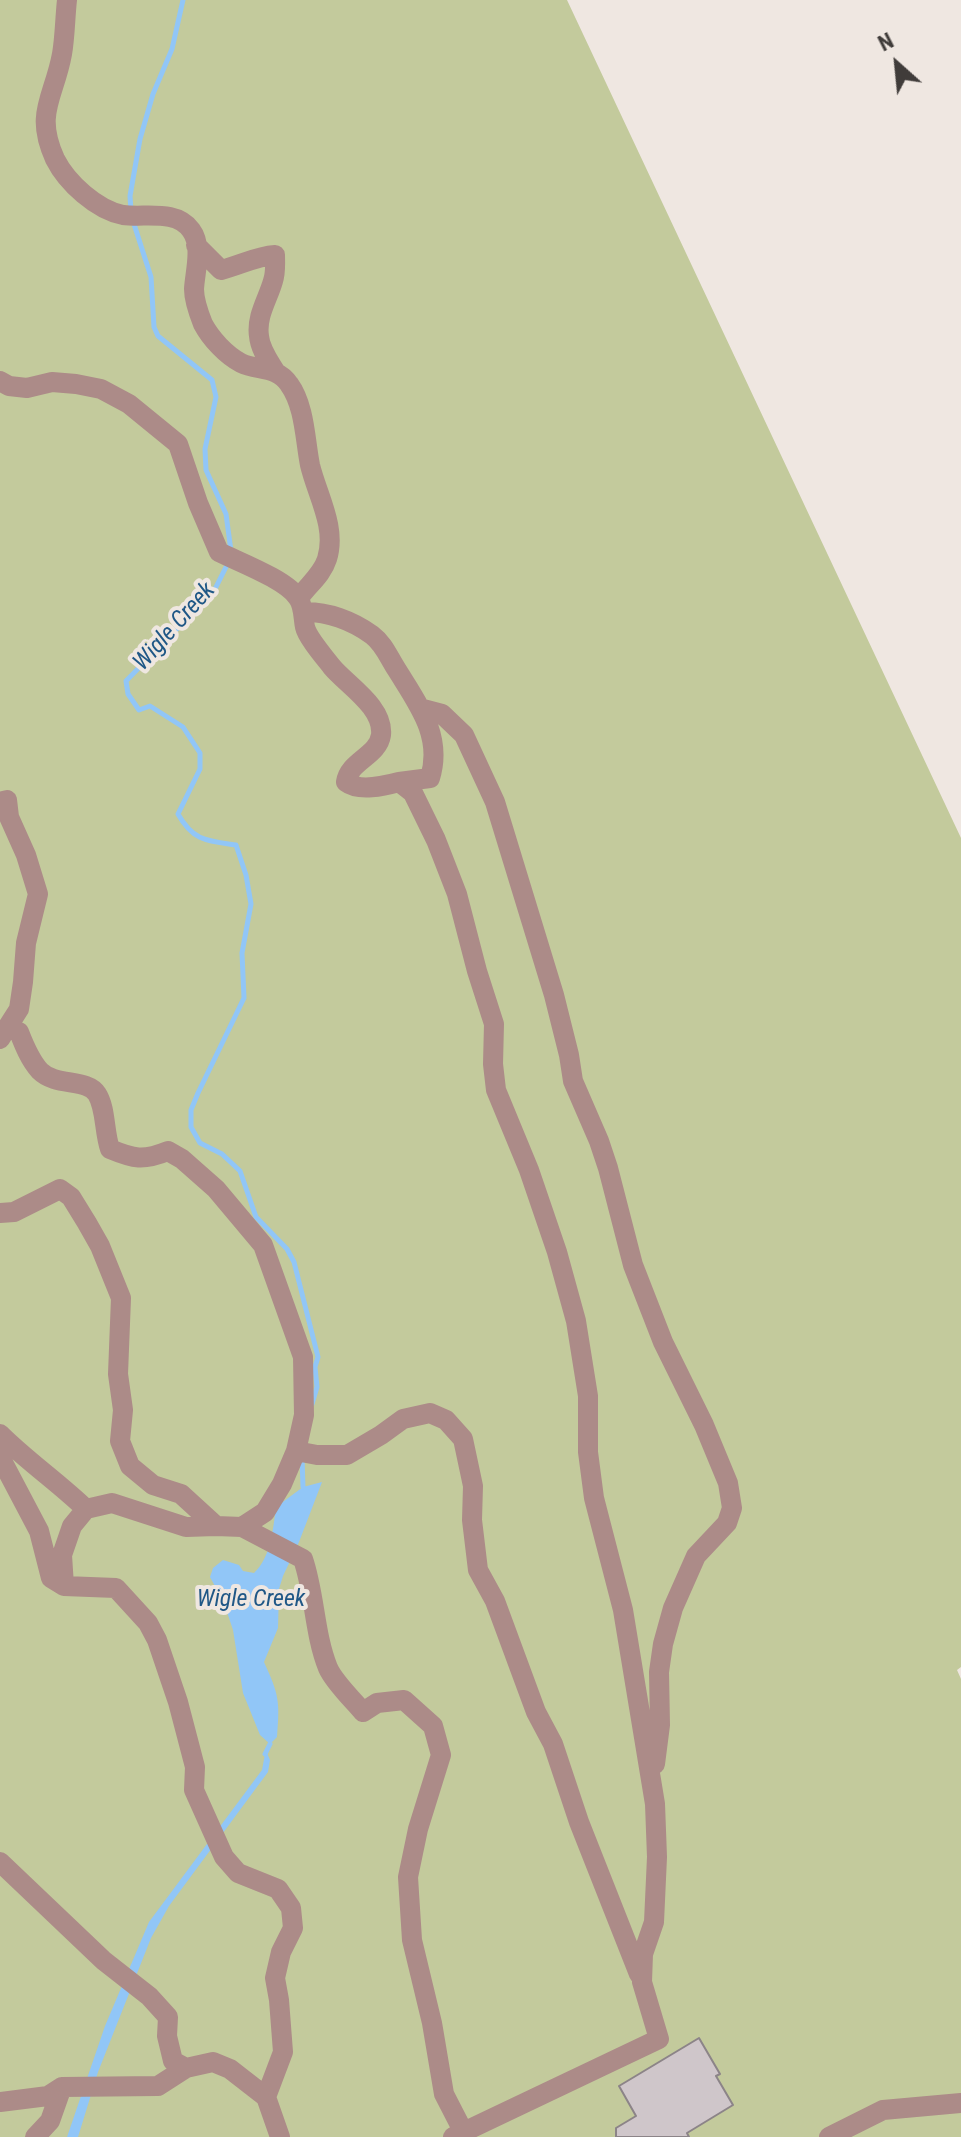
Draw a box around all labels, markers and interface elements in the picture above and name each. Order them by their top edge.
north arrow [857,24,937,104]
text: N [874,28,898,56]
water label: Wigle Creek [128,577,222,677]
water label: Wigle Creek [197,1586,305,1614]

